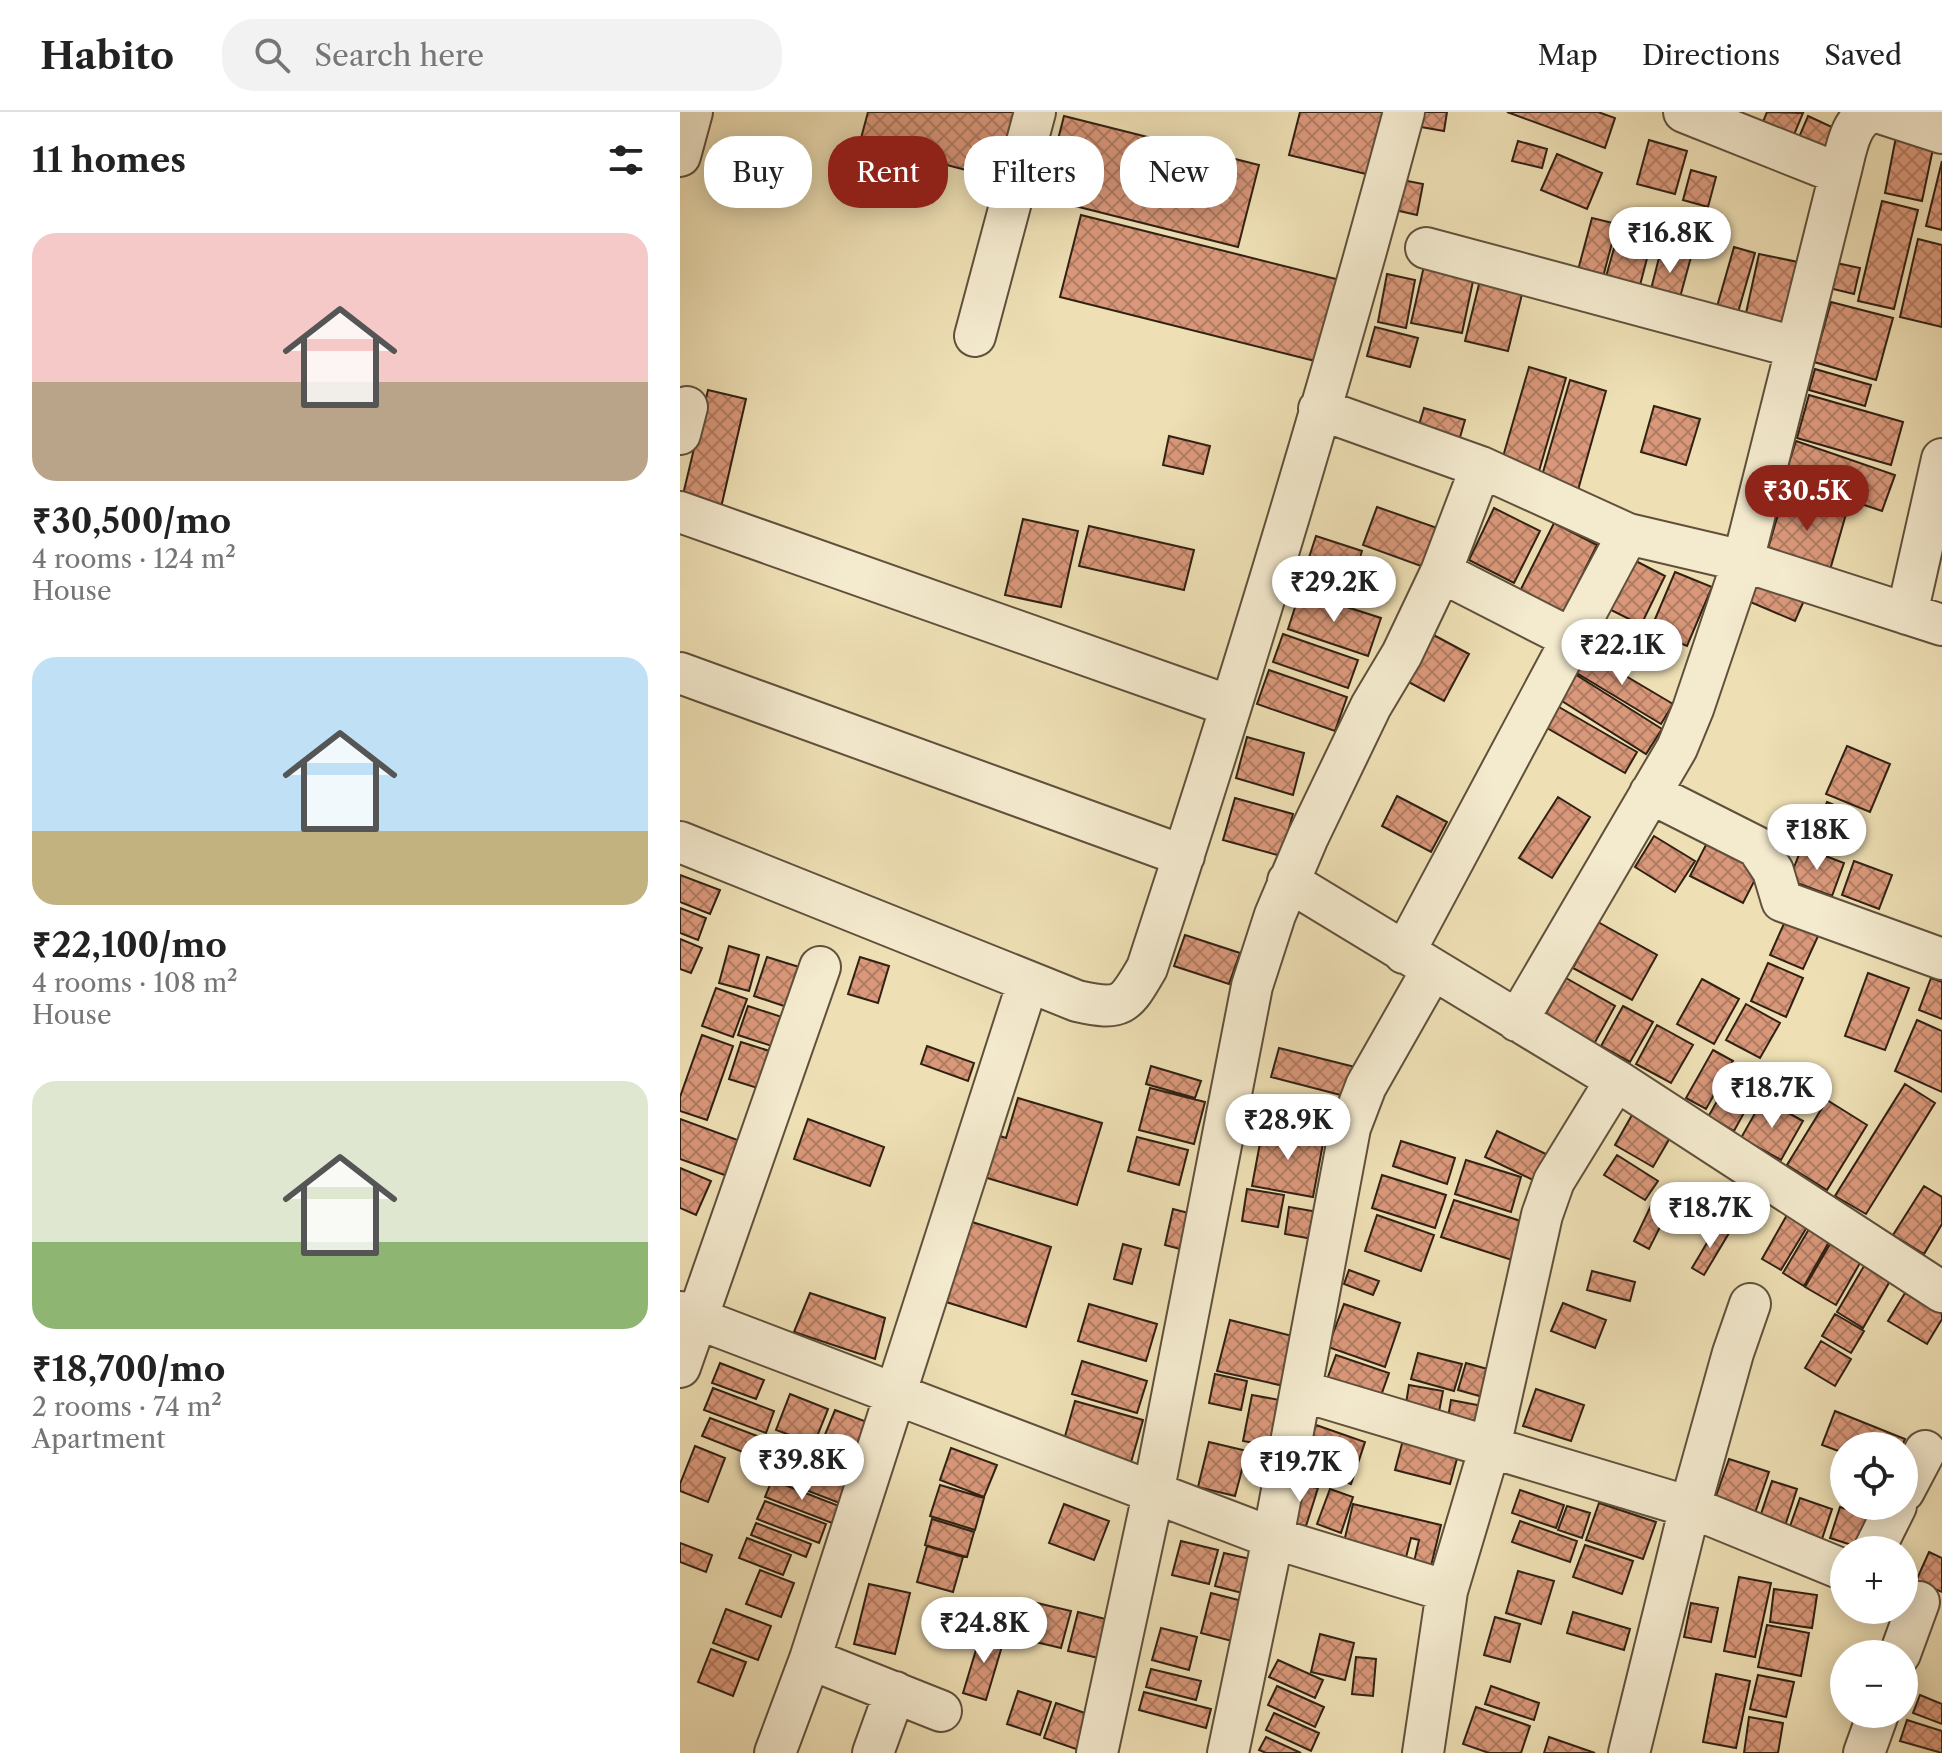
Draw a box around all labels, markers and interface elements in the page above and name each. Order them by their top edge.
search box [222,19,782,91]
text: Habito [40,32,174,79]
icon: search [250,33,294,77]
text: Search here [314,37,484,74]
text: Map [1538,38,1598,72]
text: Directions [1642,38,1780,72]
text: Saved [1824,38,1902,72]
chip: Buy [704,136,812,208]
chip: Rent [828,136,948,208]
chip: Filters [964,136,1104,208]
chip: New [1120,136,1237,208]
icon: filters [604,138,648,182]
text: 11 homes [32,139,186,181]
pin: ₹16.8K [1605,207,1735,275]
text: ₹16.8K [1627,217,1713,249]
icon: home [268,285,412,429]
pin: ₹30.5K [1742,465,1872,533]
text: ₹30.5K [1763,475,1851,507]
text: ₹30,500/mo [32,500,231,542]
text: 4 rooms · 124 m² [32,543,236,575]
pin: ₹29.2K [1269,556,1399,624]
text: ₹29.2K [1290,566,1378,598]
text: House [32,575,112,607]
pin: ₹22.1K [1557,619,1687,687]
text: ₹22.1K [1579,629,1665,661]
icon: home [268,709,412,853]
pin: ₹18K [1770,804,1864,872]
text: ₹18K [1785,814,1849,846]
text: ₹22,100/mo [32,924,227,966]
text: 4 rooms · 108 m² [32,967,238,999]
text: House [32,999,112,1031]
pin: ₹18.7K [1707,1062,1837,1130]
text: ₹18.7K [1730,1072,1814,1104]
pin: ₹28.9K [1223,1094,1353,1162]
text: ₹28.9K [1243,1104,1333,1136]
icon: home [268,1133,412,1277]
pin: ₹18.7K [1645,1182,1775,1250]
text: ₹18.7K [1668,1192,1752,1224]
text: ₹18,700/mo [32,1348,225,1390]
text: 2 rooms · 74 m² [32,1391,222,1423]
text: Apartment [32,1423,165,1455]
map controls [1830,1432,1918,1728]
button: locate [1830,1432,1918,1520]
pin: ₹39.8K [737,1434,867,1502]
pin: ₹19.7K [1235,1436,1365,1504]
text: ₹39.8K [758,1444,846,1476]
text: ₹19.7K [1259,1446,1341,1478]
button: + [1830,1536,1918,1624]
pin: ₹24.8K [919,1597,1049,1665]
text: ₹24.8K [939,1607,1029,1639]
button: − [1830,1640,1918,1728]

